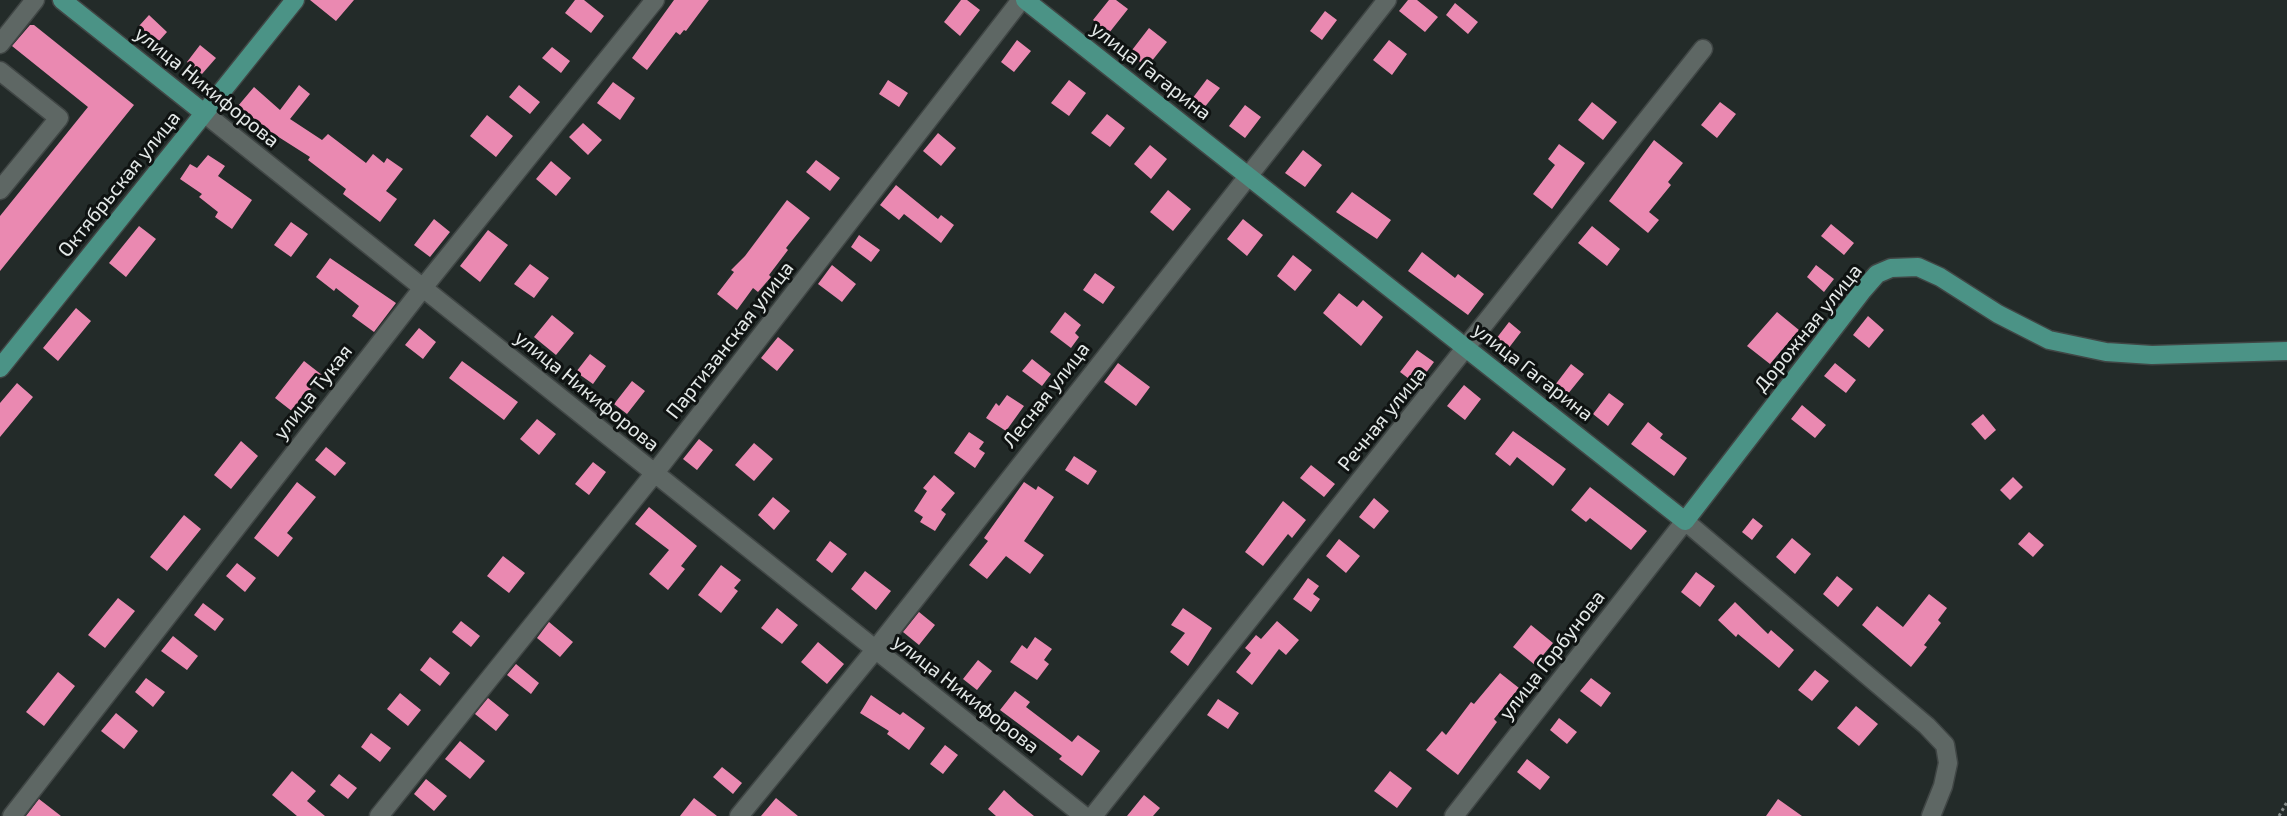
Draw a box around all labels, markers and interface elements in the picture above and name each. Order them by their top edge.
street label: улица Гагарина [1086,17,1216,125]
street label: улица Никифорова [130,21,284,153]
street label: Октябрьская улица [53,106,185,262]
street label: Партизанская улица [661,257,799,423]
street label: Дорожная улица [1749,259,1867,397]
street label: улица Гагарина [1468,318,1598,426]
street label: улица Никифорова [510,325,664,457]
street label: Лесная улица [997,337,1095,453]
street label: улица Тукая [269,340,357,444]
street label: Речная улица [1333,362,1431,476]
street label: улица Горбунова [1494,585,1610,725]
street label: улица Никифорова [888,629,1044,759]

